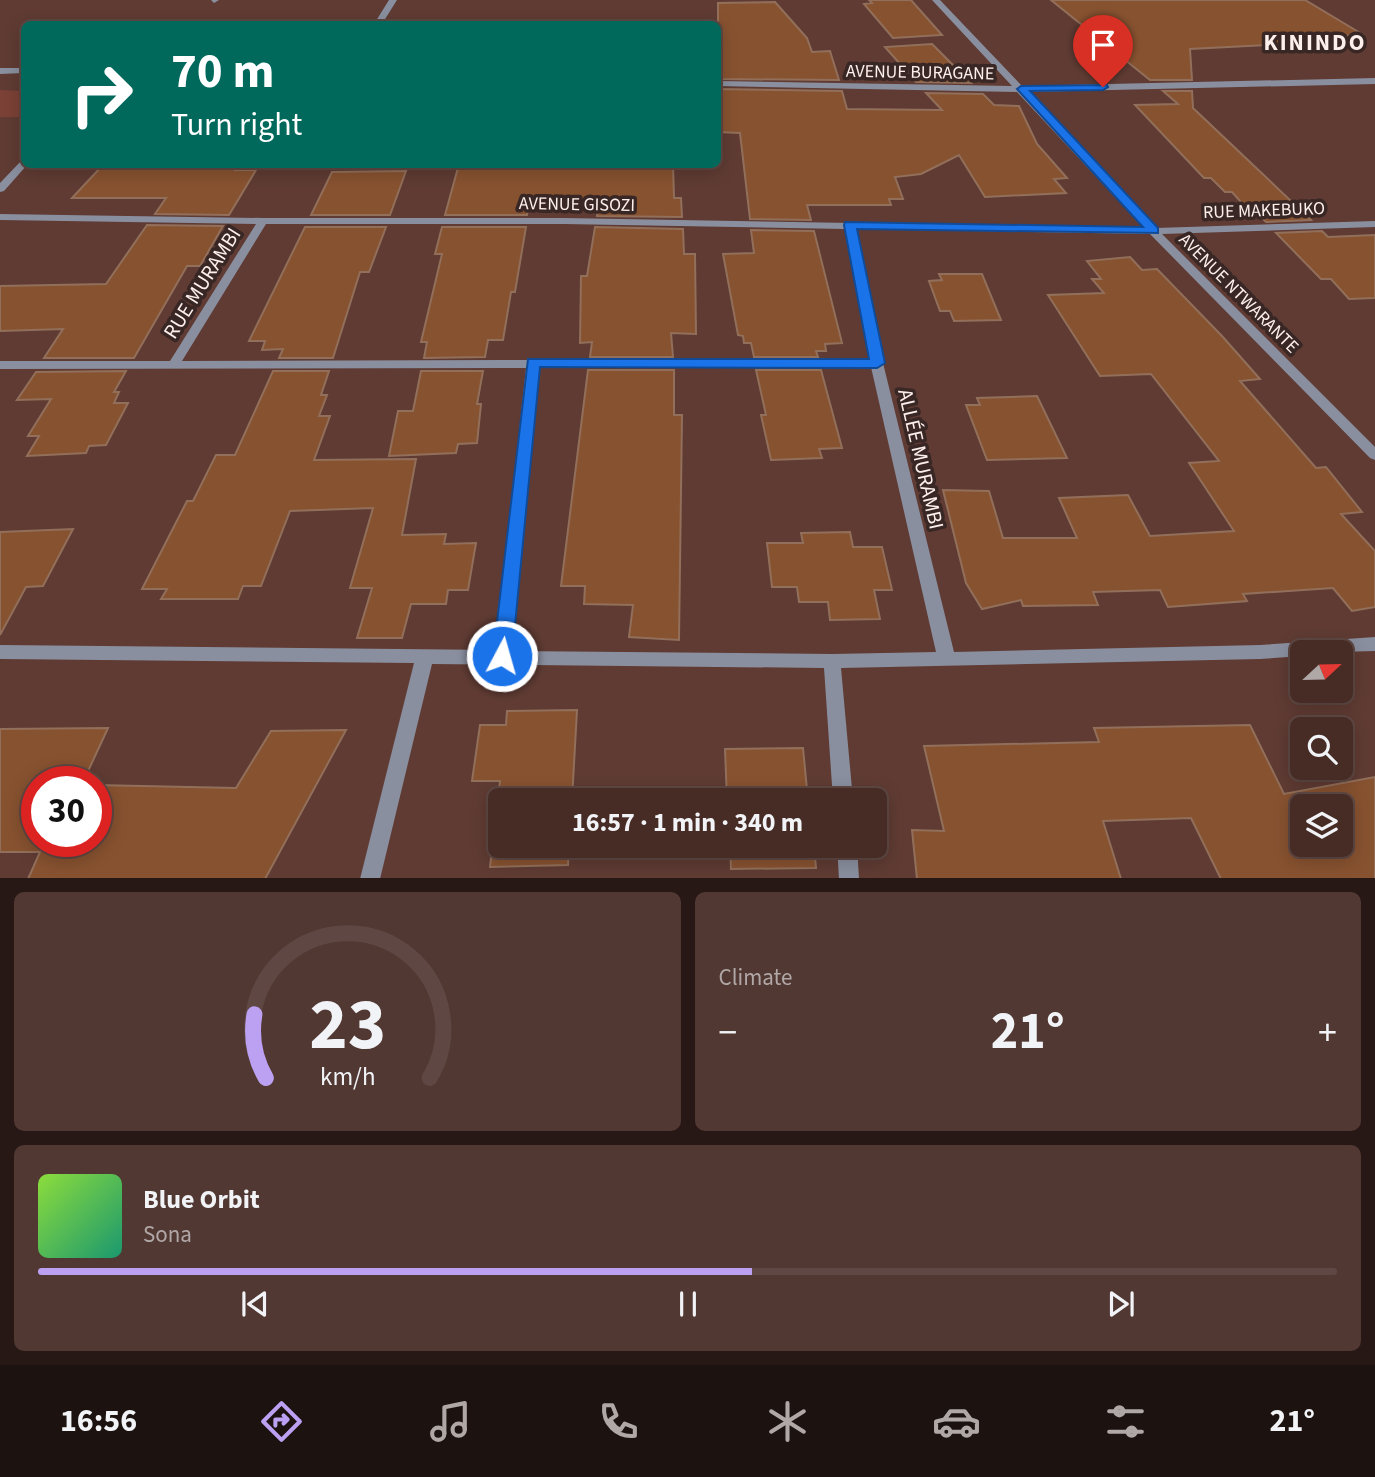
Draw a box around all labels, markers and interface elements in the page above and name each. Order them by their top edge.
pin [1073,15,1133,87]
icon: arrive [1084,26,1122,64]
district label: KININDO [1264,26,1366,59]
text: 70 m [171,37,275,107]
icon: right [56,49,147,140]
street label: AVENUE BURAGANE [846,59,994,86]
text: Turn right [171,102,302,148]
street label: AVENUE GISOZI [519,191,635,218]
street label: RUE MAKEBUKO [1203,196,1325,225]
street label: RUE MURAMBI [156,222,248,344]
street label: AVENUE NTWARANTE [1173,228,1304,359]
street label: ALLÉE MURAMBI [890,386,952,532]
position arrow [465,619,539,693]
north arrow [1290,640,1353,704]
map controls [1290,640,1353,857]
button: search [1290,717,1353,780]
speed limit sign: 30 [21,766,112,857]
button: layers [1290,794,1353,857]
text: 16:57 · 1 min · 340 m [572,804,803,841]
text: Climate [719,961,792,994]
text: 23 [309,973,386,1077]
text: 21° [991,995,1065,1069]
text: − [719,1006,737,1060]
text: + [1318,1006,1337,1060]
text: km/h [320,1058,375,1094]
text: Blue Orbit [143,1181,260,1218]
text: Sona [143,1218,192,1251]
icon: previous [236,1285,274,1323]
icon: pause [669,1285,707,1323]
icon: next [1102,1285,1140,1323]
icon: directions [257,1397,306,1446]
icon: music [426,1397,475,1446]
icon: phone [594,1397,643,1446]
icon: climate [763,1397,812,1446]
icon: car [932,1397,981,1446]
icon: filters [1101,1397,1150,1446]
text: 16:56 [60,1398,137,1444]
text: 21° [1270,1398,1315,1444]

